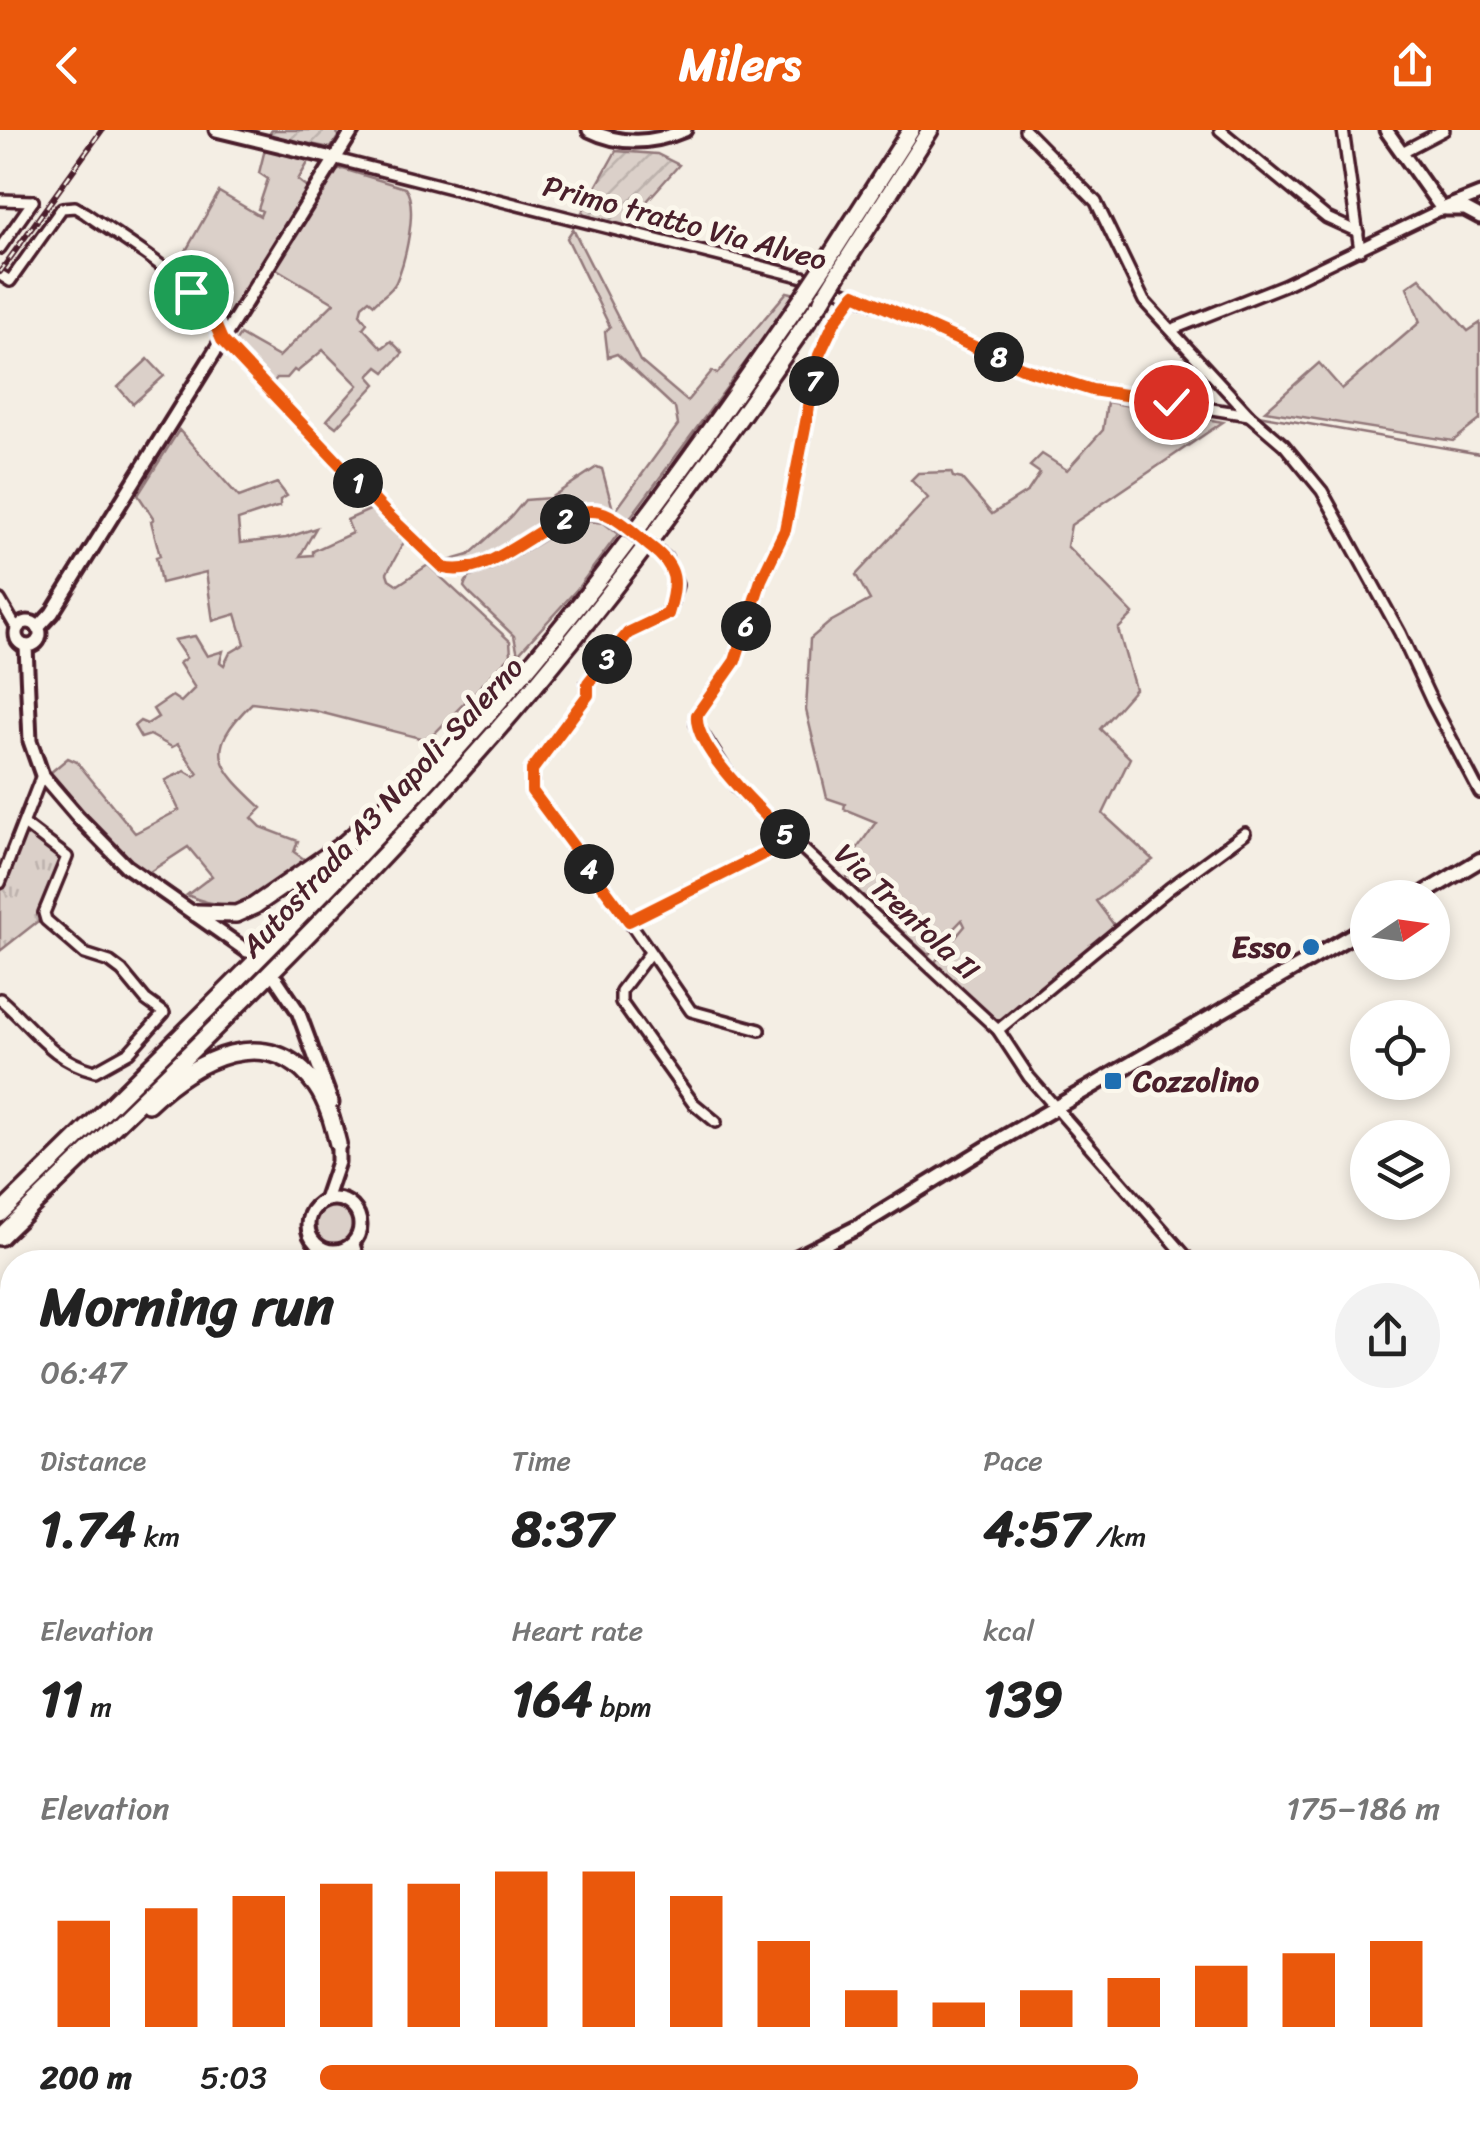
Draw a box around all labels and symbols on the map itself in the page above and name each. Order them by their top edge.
street label: Primo tratto Via Alveo [537,159,833,287]
pin [149,250,234,335]
pin: 8 [974,332,1024,382]
pin: 7 [789,356,839,406]
pin [1129,360,1214,445]
pin: 1 [333,458,383,508]
pin: 2 [540,494,590,544]
pin: 6 [721,601,771,651]
pin: 3 [582,634,632,684]
street label: Autostrada A3 Napoli-Salerno [226,643,537,972]
pin: 5 [760,809,810,859]
street label: Via Trentola II [821,829,993,995]
pin: 4 [564,844,614,894]
north arrow [1350,880,1450,980]
place label: Esso [1232,920,1292,974]
marker: Esso [1300,936,1322,958]
place label: Cozzolino [1132,1054,1260,1108]
marker: Cozzolino [1102,1070,1124,1092]

